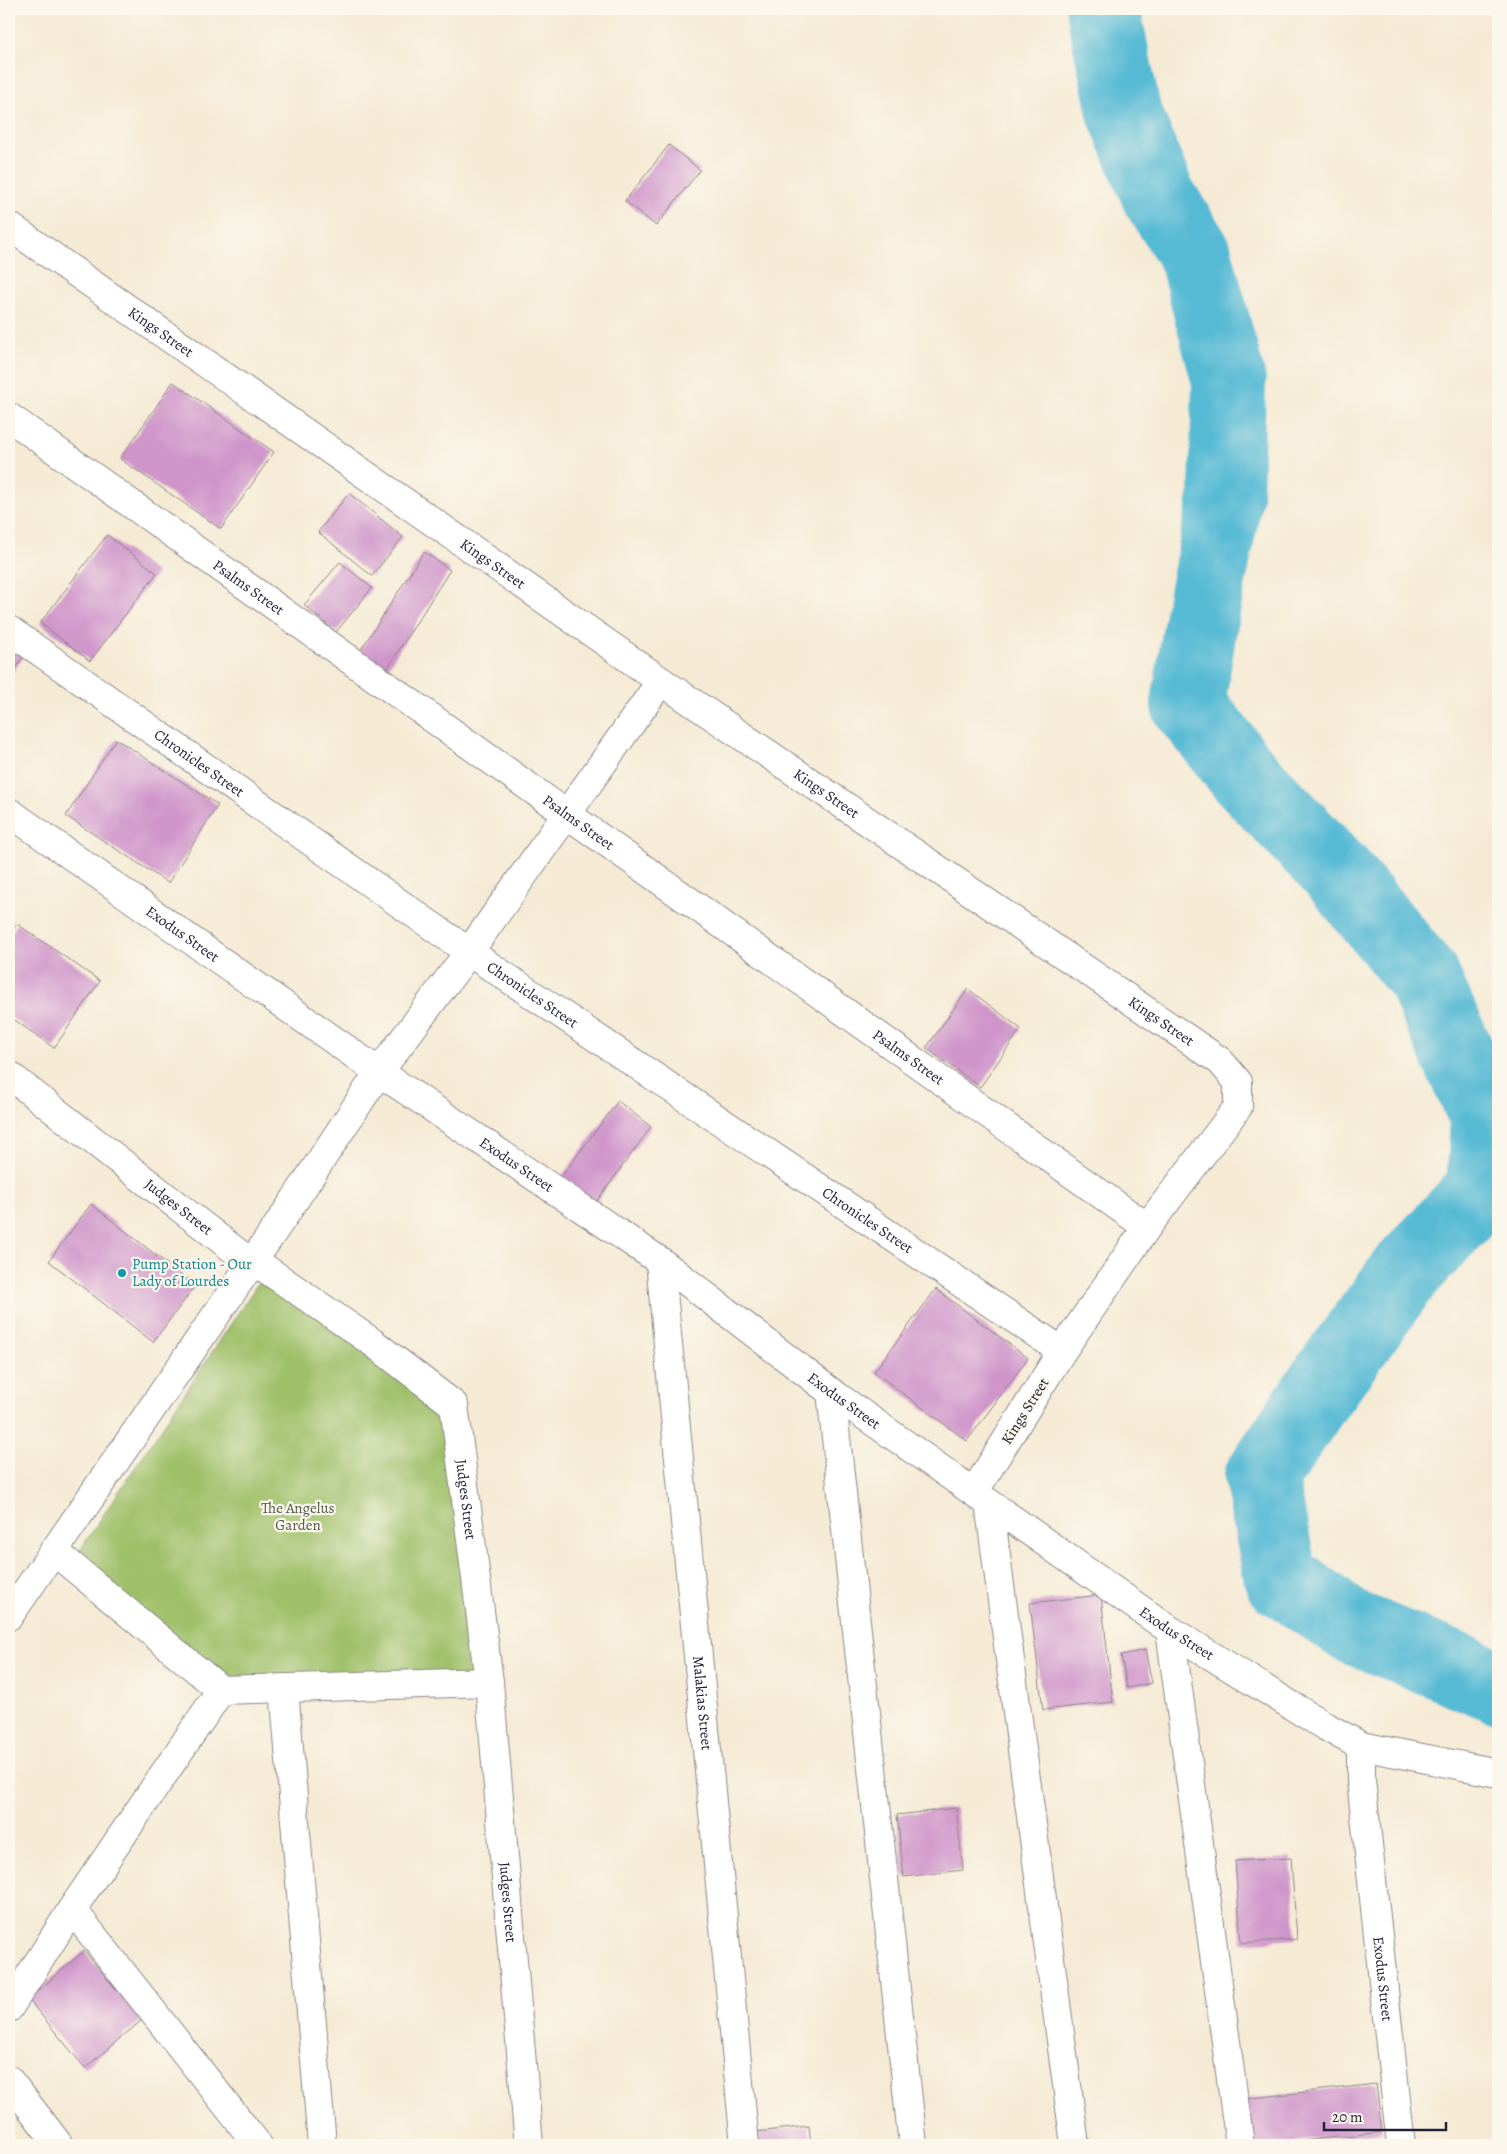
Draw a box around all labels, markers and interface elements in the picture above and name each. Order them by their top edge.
street label: Kings Street [124,302,197,362]
street label: Kings Street [456,534,529,593]
street label: Psalms Street [209,555,288,620]
street label: Chronicles Street [150,725,248,802]
street label: Kings Street [790,764,863,823]
street label: Psalms Street [539,790,618,855]
street label: Exodus Street [142,901,223,967]
street label: Chronicles Street [483,957,582,1033]
street label: Kings Street [1125,992,1198,1051]
street label: Psalms Street [869,1025,948,1090]
street label: Exodus Street [476,1132,558,1197]
street label: Judges Street [141,1174,217,1240]
street label: Chronicles Street [818,1182,917,1258]
place label: Pump Station - Our Lady of Lourdes [132,1254,252,1291]
marker: Pump Station - Our Lady of Lourdes [116,1267,128,1279]
street label: Exodus Street [804,1368,885,1434]
street label: Kings Street [997,1374,1053,1448]
street label: Judges Street [451,1458,481,1541]
park label: The Angelus Garden [261,1498,335,1535]
street label: Exodus Street [1135,1602,1218,1665]
street label: Malakias Street [688,1655,717,1751]
street label: Judges Street [495,1861,521,1943]
street label: Exodus Street [1368,1935,1397,2022]
scale bar [1324,2099,1447,2131]
text: 20 m [1332,2107,1363,2127]

